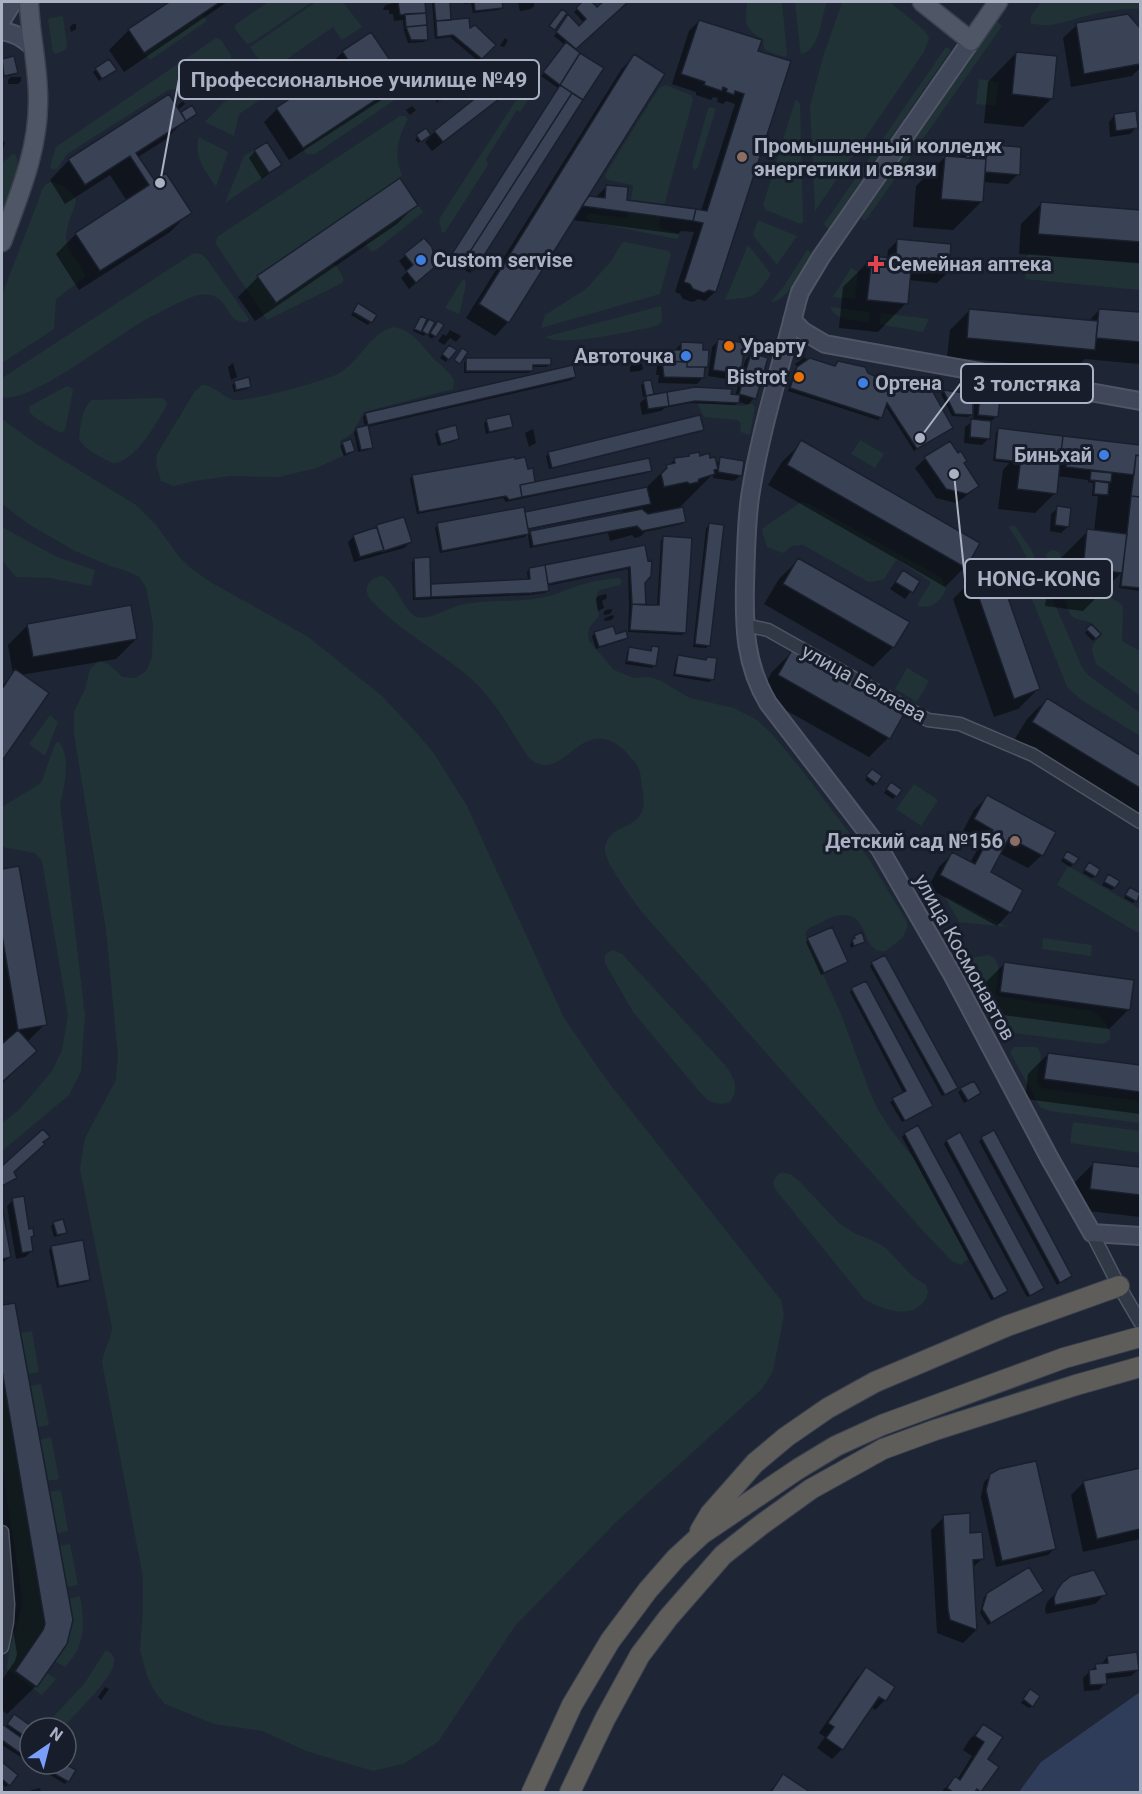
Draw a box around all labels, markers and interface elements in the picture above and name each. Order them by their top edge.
callout: Профессиональное училище №49 [179,60,539,99]
text: Профессиональное училище №49 [191,68,527,92]
place label: Промышленный колледж энергетики и связи [754,134,1002,181]
marker: Промышленный колледж энергетики и связи [735,150,749,164]
place label: Custom servise [433,248,573,272]
place label: Семейная аптека [888,252,1052,276]
marker: Custom servise [414,253,428,267]
marker: Семейная аптека [869,257,883,271]
place label: Урарту [741,334,807,358]
marker: Урарту [722,339,736,353]
place label: Автоточка [574,344,674,368]
marker: Автоточка [679,349,693,363]
callout: 3 толстяка [961,364,1093,403]
place label: Bistrot [727,365,787,389]
marker: Bistrot [792,370,806,384]
place label: Ортена [875,371,942,395]
text: 3 толстяка [973,372,1081,396]
marker: Ортена [856,376,870,390]
place label: Биньхай [1014,443,1092,467]
marker: Биньхай [1097,448,1111,462]
callout: HONG-KONG [965,559,1112,598]
text: HONG-KONG [977,567,1101,591]
street label: улица Беляева [798,639,930,727]
place label: Детский сад №156 [825,829,1003,853]
marker: Детский сад №156 [1008,834,1022,848]
street label: улица Космонавтов [909,870,1021,1044]
north arrow [18,1716,78,1776]
text: N [46,1723,66,1745]

